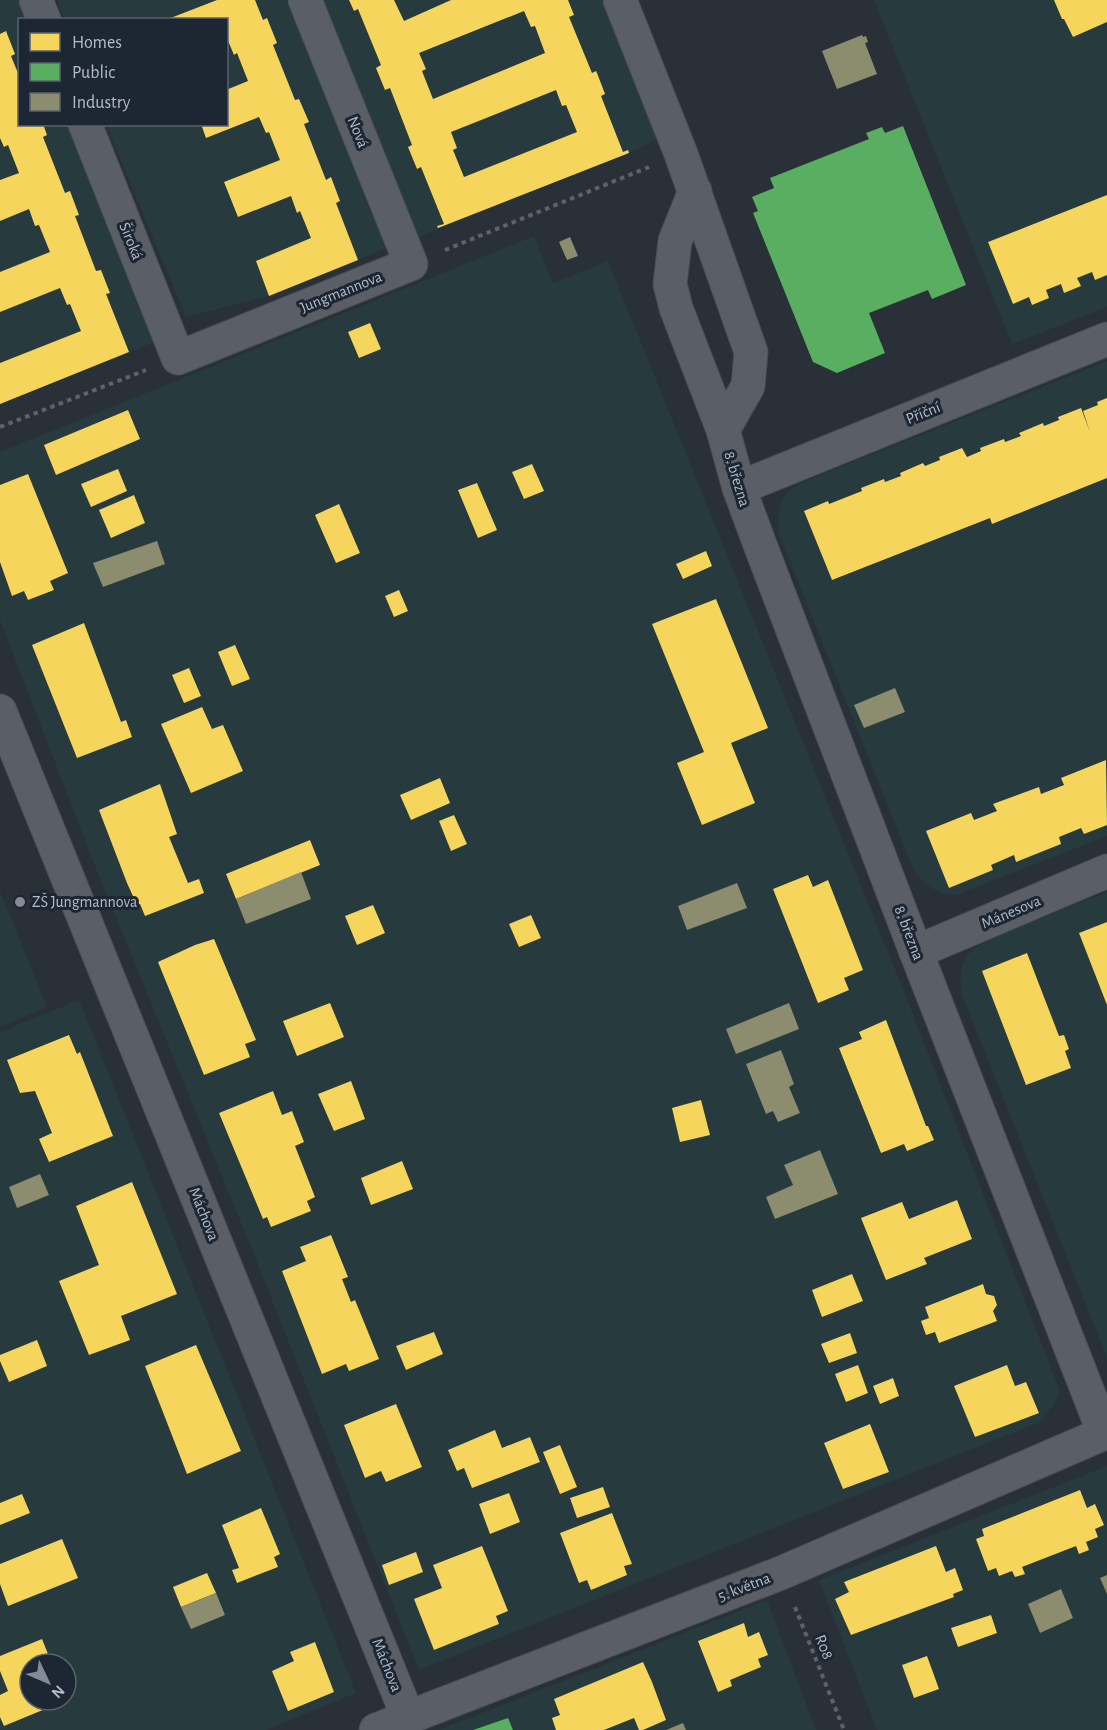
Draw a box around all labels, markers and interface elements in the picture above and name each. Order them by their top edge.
legend [18,18,228,126]
text: Homes [72,34,122,52]
text: Public [72,64,115,82]
text: Industry [72,94,131,112]
street label: Nová [345,114,371,150]
street label: Široká [116,219,148,262]
street label: Jungmannova [298,268,384,316]
street label: Příční [904,399,942,427]
street label: 8. března [721,450,753,508]
place label: ZŠ Jungmannova [32,892,137,910]
street label: Mánesova [979,892,1043,932]
marker: ZŠ Jungmannova [13,895,27,909]
street label: 8. března [891,904,927,962]
street label: Máchova [186,1185,222,1243]
street label: 5. května [715,1570,773,1604]
street label: R08 [812,1632,836,1662]
street label: Máchova [369,1636,405,1694]
north arrow [18,1652,78,1712]
text: N [48,1682,68,1701]

